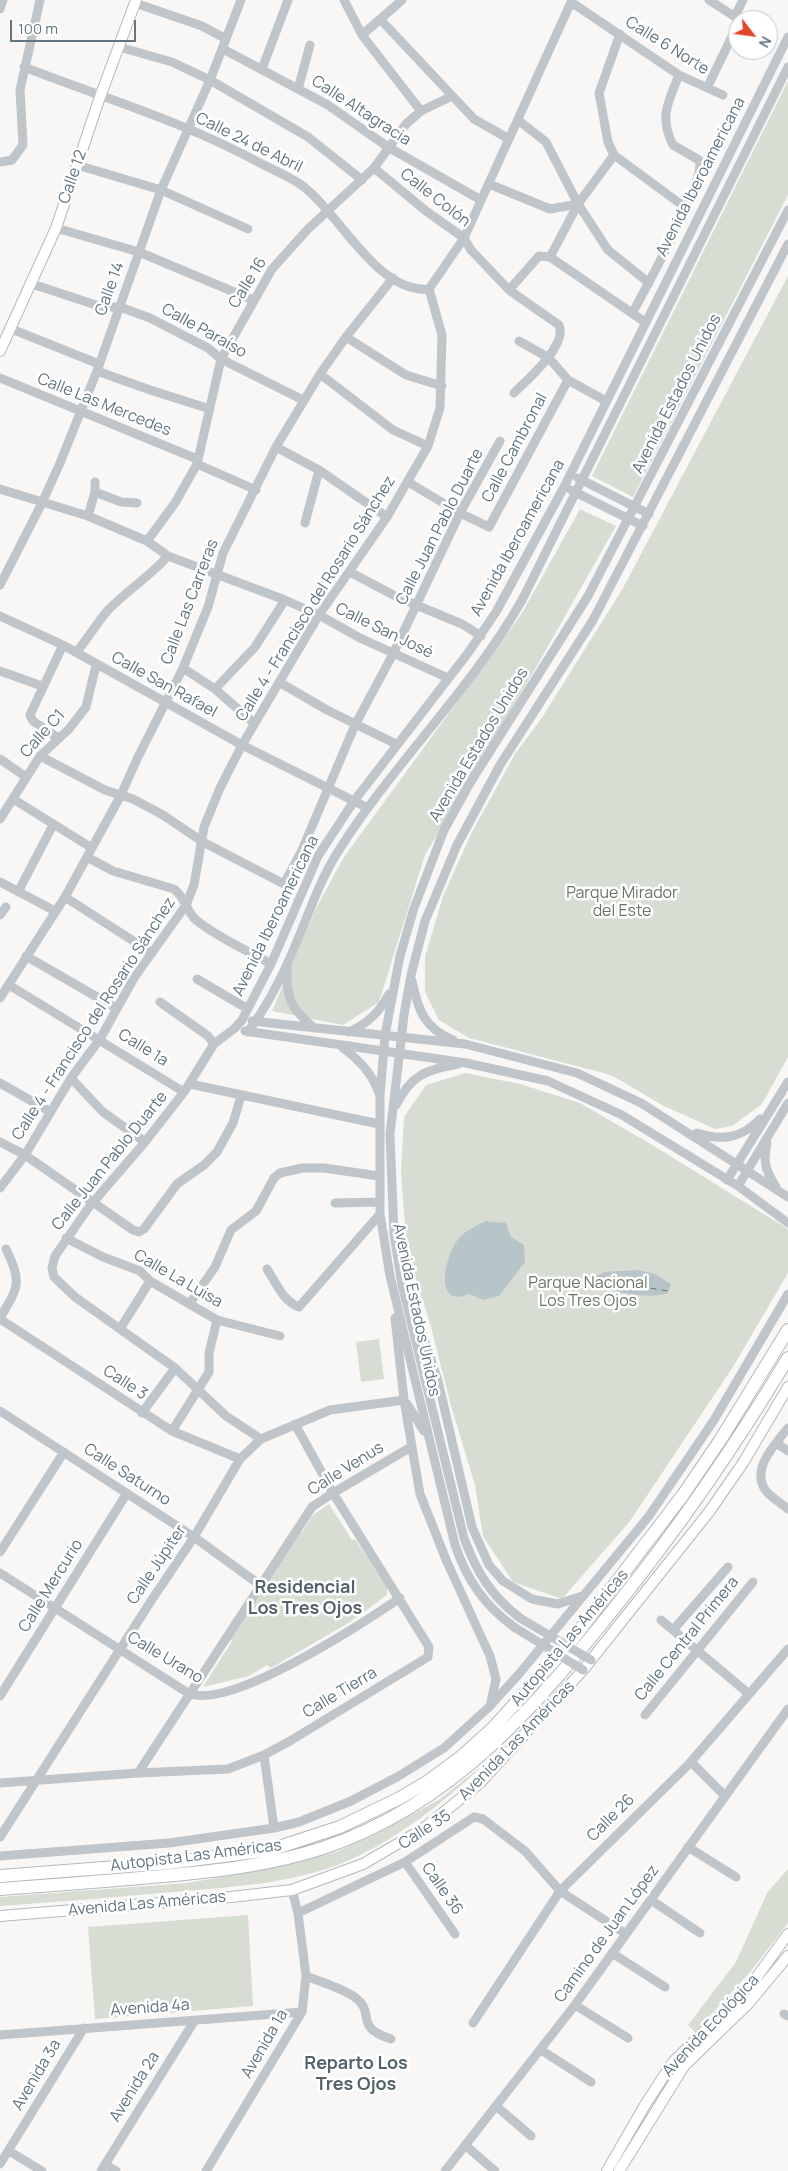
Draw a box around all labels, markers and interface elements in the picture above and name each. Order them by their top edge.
scale bar [12,10,139,42]
north arrow [728,10,778,60]
street label: Calle 6 Norte [622,13,712,79]
text: 100 m [18,18,58,39]
text: N [755,33,776,51]
street label: Calle Altagracia [308,72,414,150]
street label: Avenida Iberoamericana [652,94,750,260]
street label: Calle 24 de Abril [192,109,306,177]
street label: Calle 12 [55,148,91,206]
street label: Calle Colón [396,165,474,231]
street label: Calle 16 [225,254,271,312]
street label: Calle 14 [91,259,129,319]
street label: Calle Paraíso [158,300,250,362]
street label: Avenida Estados Unidos [628,311,726,477]
street label: Calle Las Mercedes [34,369,174,441]
street label: Calle Cambronal [478,390,552,506]
street label: Calle Juan Pablo Duarte [392,445,488,609]
street label: Avenida Iberoamericana [467,456,569,620]
street label: Calle 4 - Francisco del Rosario Sánchez [232,473,400,725]
street label: Calle Las Carreras [157,537,223,667]
street label: Calle San José [332,599,436,663]
street label: Calle San Rafael [108,648,220,722]
street label: Avenida Estados Unidos [425,665,533,825]
street label: Calle C1 [16,706,70,762]
street label: Avenida Iberoamericana [229,833,323,999]
park label: Parque Mirador del Este [566,884,678,922]
street label: Calle 4 - Francisco del Rosario Sánchez [8,894,180,1144]
street label: Calle 1a [114,1025,172,1071]
street label: Calle Juan Pablo Duarte [48,1088,172,1234]
street label: Avenida Estados Unidos [388,1222,444,1398]
street label: Calle La Luisa [130,1246,226,1312]
park label: Parque Nacional Los Tres Ojos [528,1274,648,1312]
street label: Calle 3 [99,1362,151,1404]
street label: Calle Venus [305,1438,387,1500]
street label: Calle Saturno [80,1440,174,1510]
street label: Calle Júpiter [123,1522,191,1608]
street label: Calle Mercurio [15,1536,87,1636]
street label: Autopista Las Américas [507,1566,633,1710]
street label: Calle Central Primera [631,1573,743,1705]
district label: Residencial Los Tres Ojos [248,1577,362,1620]
street label: Calle Urano [124,1628,206,1688]
street label: Calle Tierra [299,1663,381,1723]
street label: Avenida Las Américas [455,1677,579,1805]
street label: Calle 26 [583,1790,639,1846]
street label: Calle 35 [395,1806,455,1854]
street label: Autopista Las Américas [109,1836,283,1876]
street label: Calle 36 [417,1859,467,1919]
street label: Camino de Juan López [551,1862,663,2006]
street label: Avenida Las Américas [67,1888,227,1920]
street label: Avenida Ecológica [659,1971,763,2081]
street label: Avenida 4a [110,1996,190,2020]
street label: Avenida 1a [238,2006,292,2082]
street label: Avenida 3a [8,2036,66,2114]
street label: Avenida 2a [106,2048,164,2126]
district label: Reparto Los Tres Ojos [304,2053,408,2096]

